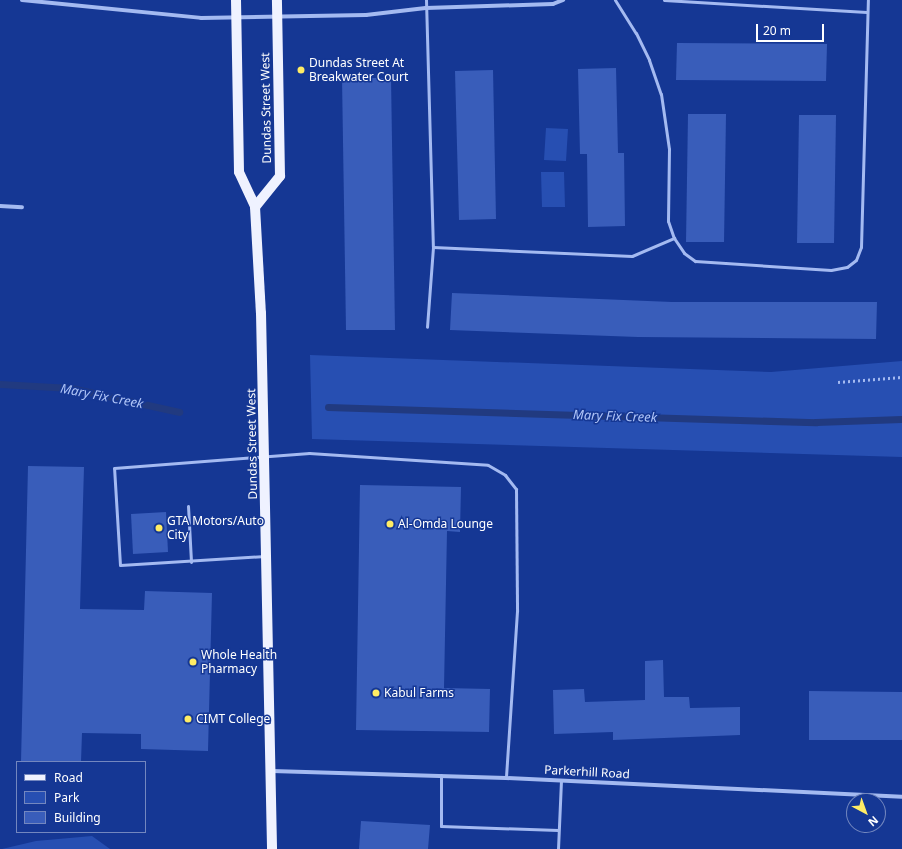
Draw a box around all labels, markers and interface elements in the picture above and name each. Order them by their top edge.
scale bar [758,16,826,42]
text: 20 m [763,22,791,39]
street label: Dundas Street West [258,52,274,164]
place label: Dundas Street At Breakwater Court [309,56,408,84]
marker: Dundas Street At Breakwater Court [296,65,306,75]
water label: Mary Fix Creek [59,380,145,412]
street label: Dundas Street West [244,388,260,500]
water label: Mary Fix Creek [573,407,657,425]
place label: GTA Motors/Auto City [167,514,264,542]
place label: Al-Omda Lounge [398,517,493,531]
marker: Al-Omda Lounge [385,519,395,529]
marker: GTA Motors/Auto City [154,523,164,533]
place label: Whole Health Pharmacy [201,648,277,676]
marker: Whole Health Pharmacy [188,657,198,667]
place label: Kabul Farms [384,686,454,700]
marker: Kabul Farms [371,688,381,698]
place label: CIMT College [196,712,270,726]
marker: CIMT College [183,714,193,724]
legend [16,761,146,833]
street label: Parkerhill Road [544,763,630,781]
text: Road [54,769,83,786]
text: Park [54,789,79,806]
north arrow [846,793,886,833]
text: Building [54,809,101,826]
text: N [865,813,882,830]

